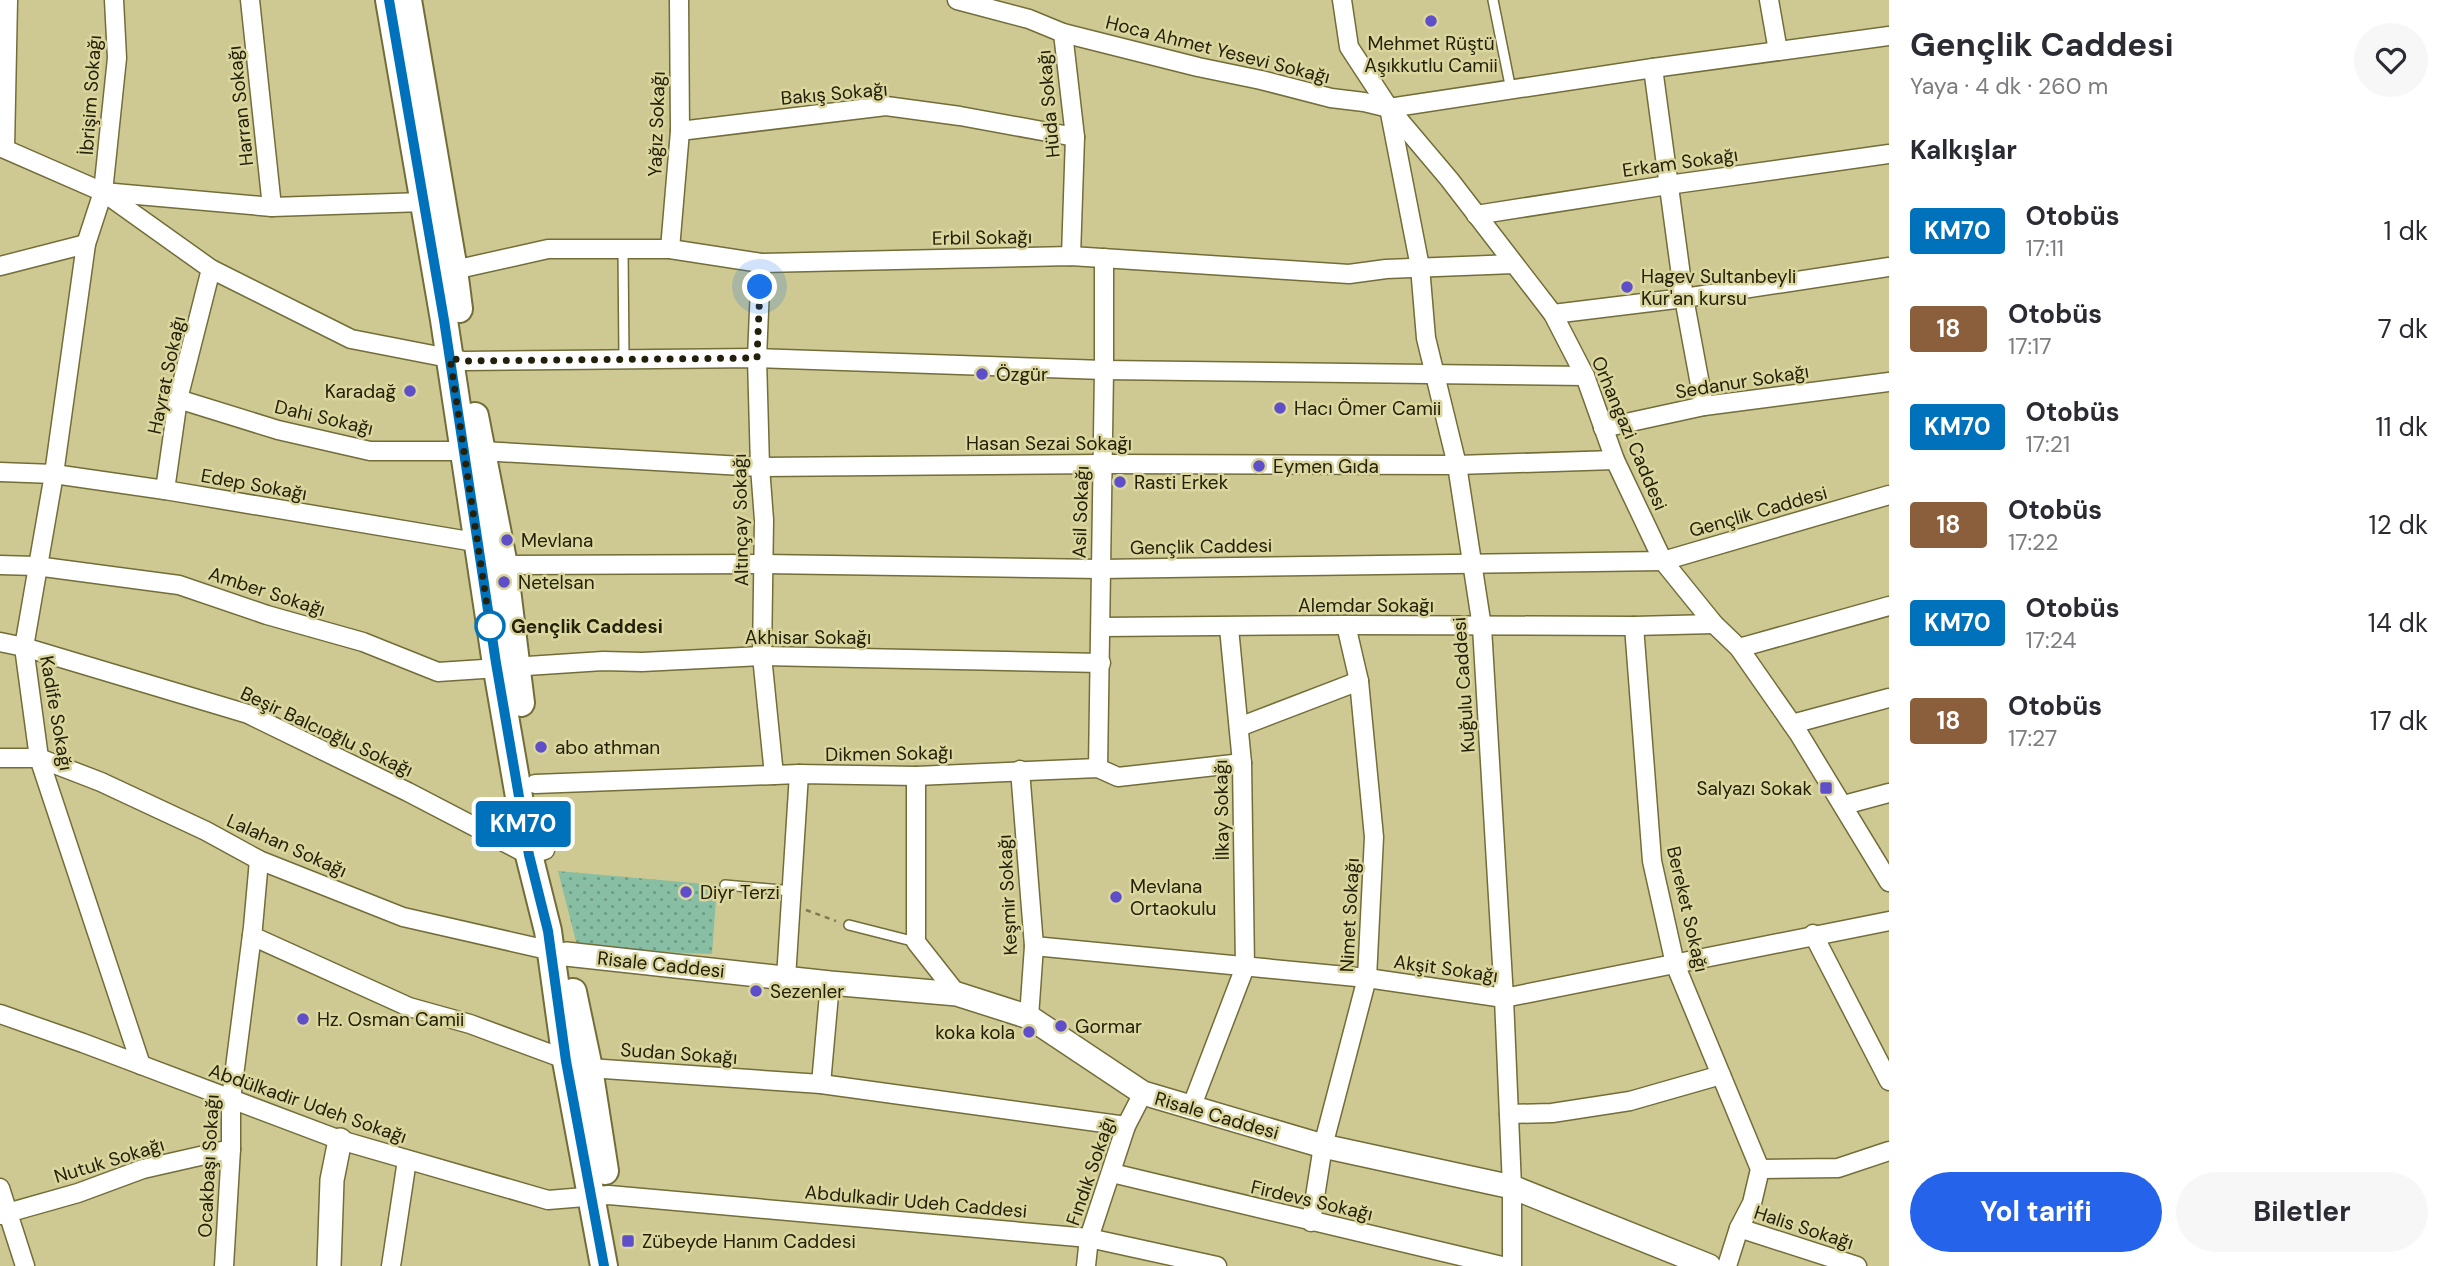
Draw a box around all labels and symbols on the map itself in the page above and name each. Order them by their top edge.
street label: Hoca Ahmet Yesevi Sokağı [1103,10,1333,89]
marker: Mehmet Rüştü Aşıkkutlu Camii [1423,13,1439,29]
place label: Mehmet Rüştü Aşıkkutlu Camii [1364,31,1498,78]
street label: İbrişim Sokağı [74,34,107,156]
street label: Harran Sokağı [222,45,259,167]
street label: Hüda Sokağı [1031,49,1066,159]
street label: Yağız Sokağı [642,71,671,177]
street label: Bakış Sokağı [780,76,889,111]
street label: Erkam Sokağı [1621,142,1740,183]
street label: Erbil Sokağı [932,224,1032,251]
place label: Hagev Sultanbeyli Kur'an kursu [1641,264,1796,311]
your location [742,269,777,304]
marker: Hagev Sultanbeyli Kur'an kursu [1619,279,1635,295]
street label: Hayrat Sokağı [142,314,191,436]
street label: Orhangazi Caddesi [1586,352,1673,514]
street label: Sedanur Sokağı [1674,359,1811,404]
place label: Özgür [996,362,1048,387]
marker: Özgür [974,366,990,382]
place label: Karadağ [325,379,396,404]
marker: Karadağ [402,383,418,399]
street label: Dahi Sokağı [272,394,376,441]
place label: Hacı Ömer Camii [1294,396,1441,421]
marker: Hacı Ömer Camii [1272,400,1288,416]
street label: Hasan Sezai Sokağı [966,431,1132,456]
street label: Altınçay Sokağı [727,453,754,587]
place label: Eymen Gıda [1273,454,1379,479]
marker: Eymen Gıda [1251,458,1267,474]
street label: Edep Sokağı [199,463,309,506]
street label: Asil Sokağı [1066,465,1095,559]
place label: Rasti Erkek [1134,470,1229,495]
marker: Rasti Erkek [1112,474,1128,490]
street label: Gençlik Caddesi [1686,480,1830,543]
place label: Mevlana [521,528,593,553]
marker: Mevlana [499,532,515,548]
street label: Gençlik Caddesi [1130,533,1272,560]
street label: Amber Sokağı [205,561,328,622]
place label: Netelsan [518,570,595,595]
marker: Netelsan [496,574,512,590]
street label: Alemdar Sokağı [1298,593,1434,618]
marker: Gençlik Caddesi [475,611,505,641]
place label: Gençlik Caddesi [511,614,663,639]
street label: Kuğulu Caddesi [1446,616,1481,754]
street label: Akhisar Sokağı [745,625,871,650]
street label: Kadife Sokağı [34,654,79,772]
street label: Beşir Balcıoğlu Sokağı [236,680,417,782]
place label: abo athman [555,735,660,760]
marker: abo athman [533,739,549,755]
street label: Dikmen Sokağı [825,740,953,767]
street label: İlkay Sokağı [1208,759,1235,861]
place label: Salyazı Sokak [1696,776,1812,801]
marker: Salyazı Sokak [1818,780,1834,796]
line badge: KM70 [474,801,572,847]
street label: Lalahan Sokağı [223,808,351,883]
street label: Keşmir Sokağı [992,834,1023,956]
street label: Bereket Sokağı [1661,844,1714,975]
street label: Nimet Sokağı [1334,857,1365,973]
place label: Mevlana Ortaokulu [1130,874,1216,921]
place label: Diyr Terzi [700,880,780,905]
marker: Diyr Terzi [678,884,694,900]
marker: Mevlana Ortaokulu [1108,889,1124,905]
street label: Risale Caddesi [596,945,726,984]
street label: Akşit Sokağı [1392,949,1500,988]
place label: Sezenler [770,979,844,1004]
marker: Sezenler [748,983,764,999]
place label: Hz. Osman Camii [317,1007,464,1032]
marker: Hz. Osman Camii [295,1011,311,1027]
place label: Gormar [1075,1014,1142,1039]
marker: Gormar [1053,1018,1069,1034]
place label: koka kola [935,1020,1015,1045]
marker: koka kola [1021,1024,1037,1040]
street label: Sudan Sokağı [620,1037,738,1070]
street label: Abdülkadir Udeh Sokağı [206,1058,410,1149]
street label: Risale Caddesi [1152,1086,1282,1145]
street label: Ocakbaşı Sokağı [192,1094,225,1238]
street label: Fındık Sokağı [1060,1114,1121,1229]
street label: Nutuk Sokağı [51,1132,167,1189]
street label: Firdevs Sokağı [1248,1174,1375,1227]
street label: Abdulkadir Udeh Caddesi [804,1179,1028,1224]
street label: Halis Sokağı [1751,1200,1857,1255]
place label: Zübeyde Hanım Caddesi [642,1229,856,1254]
marker: Zübeyde Hanım Caddesi [620,1233,636,1249]

